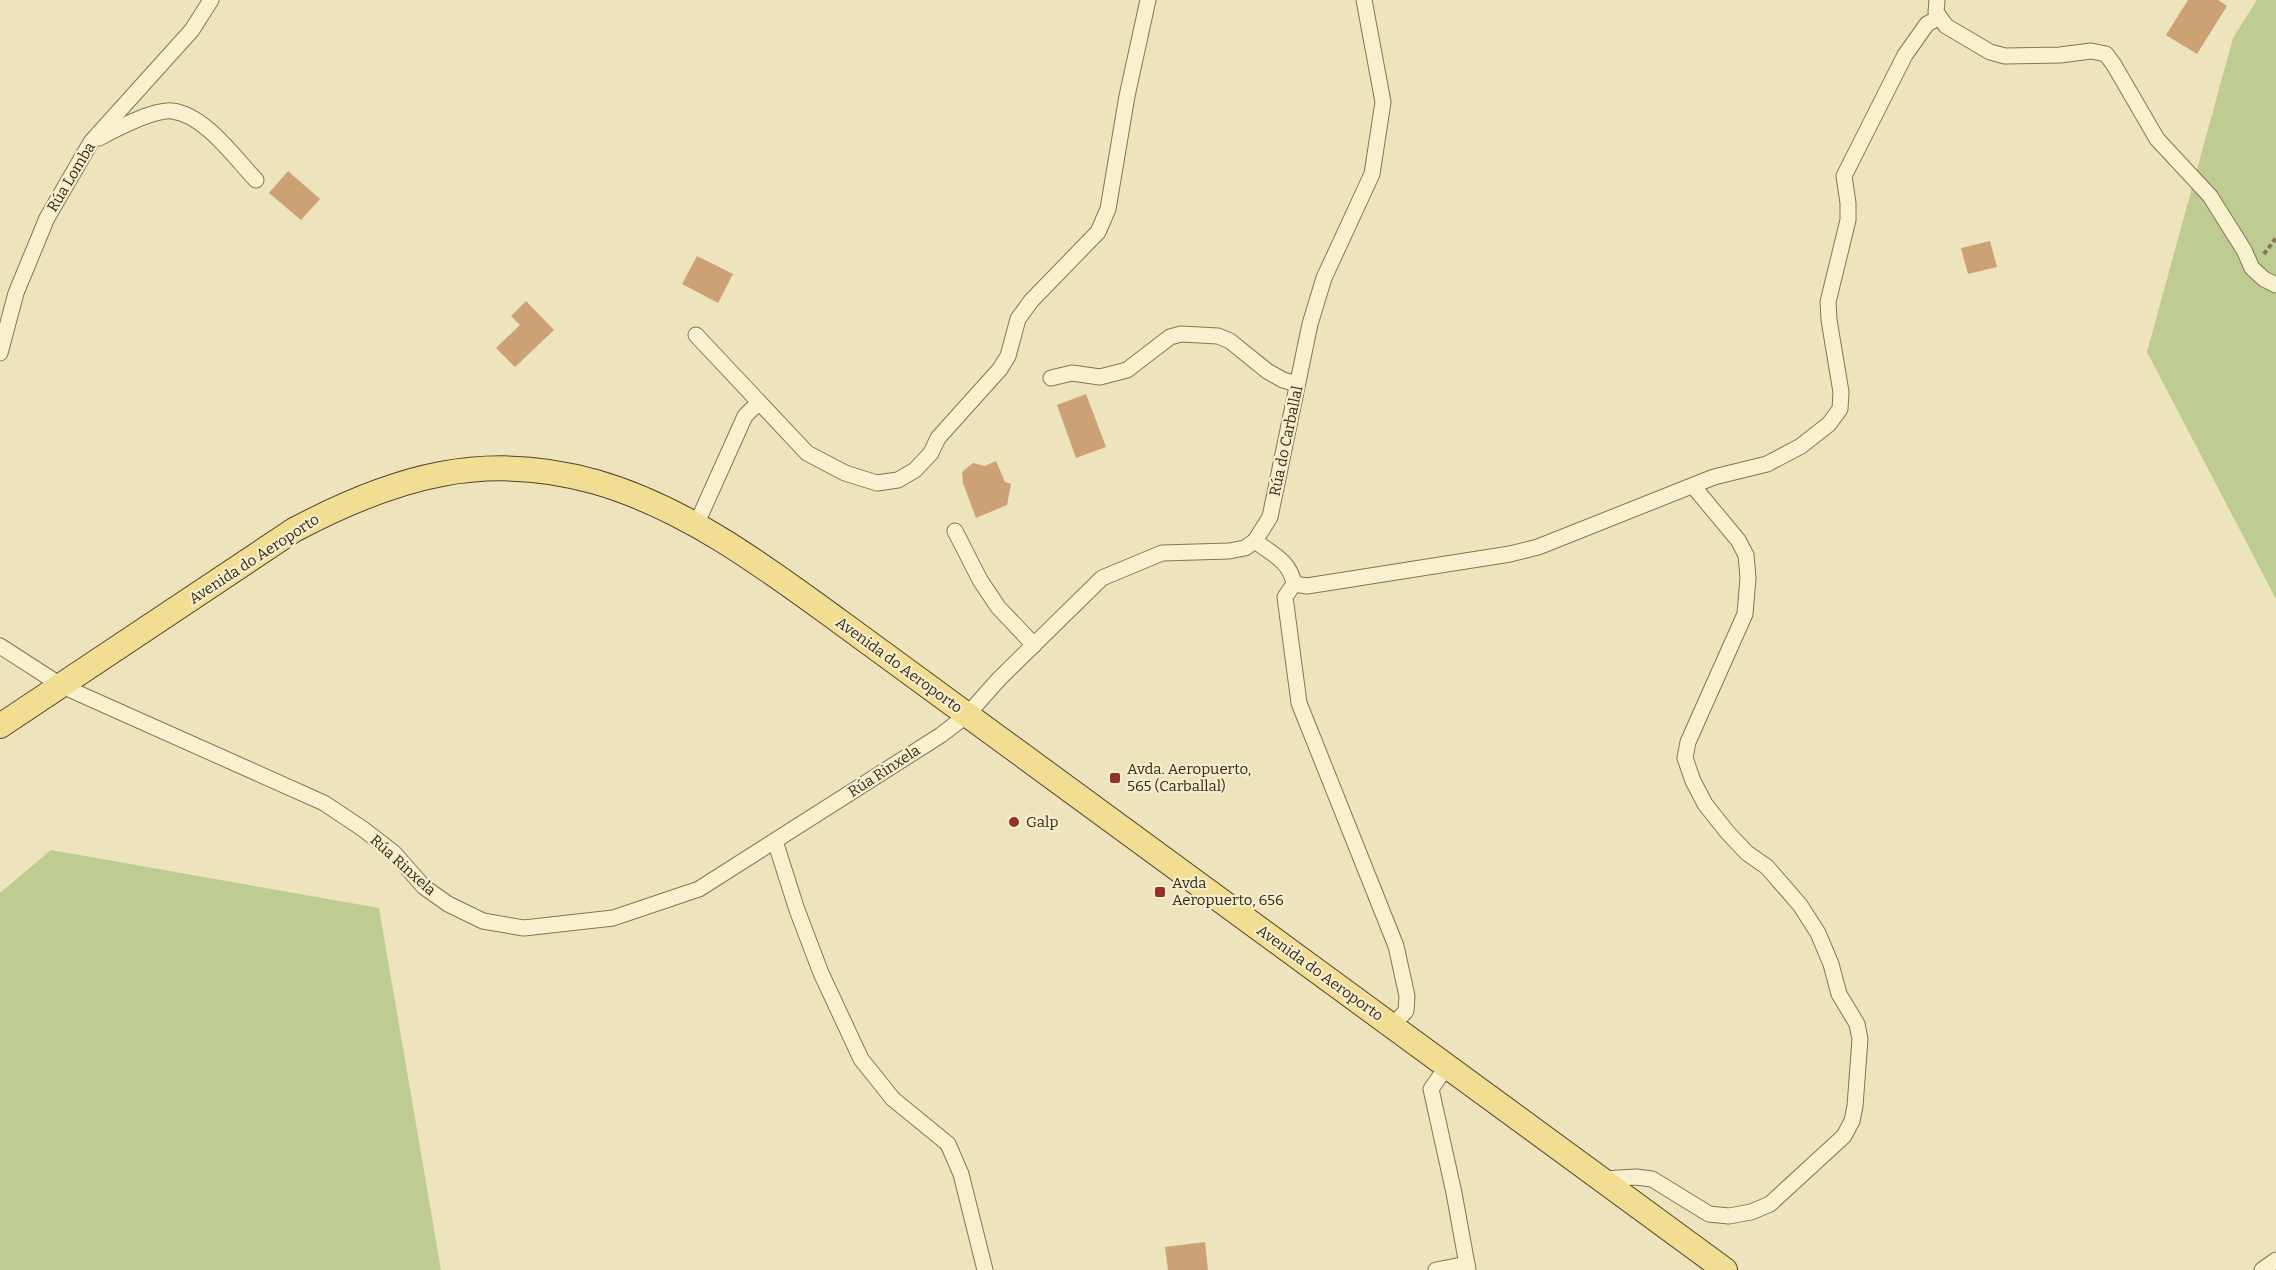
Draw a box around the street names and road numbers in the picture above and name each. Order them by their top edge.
street label: Rúa Lomba [43,139,99,215]
street label: Rúa do Carballal [1266,384,1306,498]
street label: Avenida do Aeroporto [186,510,322,608]
street label: Avenida do Aeroporto [832,613,966,717]
street label: Rúa Rinxela [845,741,923,801]
street label: Rúa Rinxela [366,831,440,899]
street label: Avenida do Aeroporto [1253,921,1387,1025]

